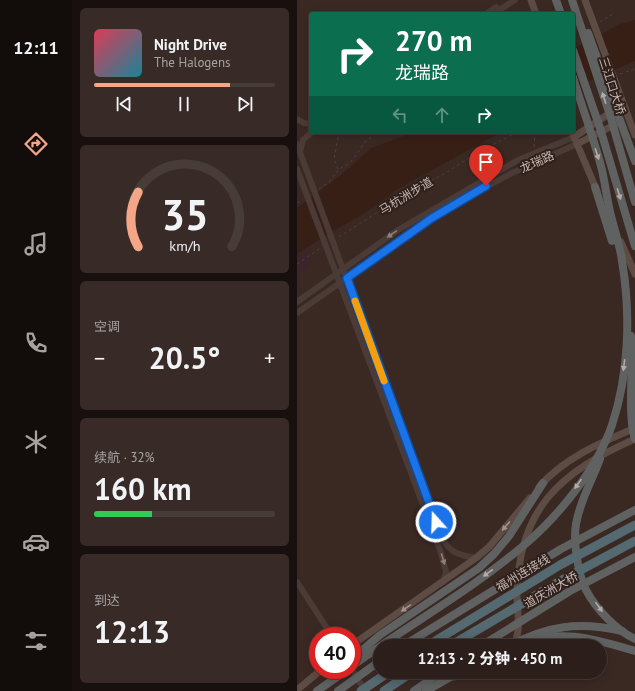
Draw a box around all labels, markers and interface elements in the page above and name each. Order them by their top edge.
text: 270 m [395,22,472,59]
icon: right [329,28,381,80]
text: Night Drive [154,35,227,54]
text: 12:11 [13,36,59,59]
text: The Halogens [154,54,231,71]
street label: 三江口大桥 [596,55,629,117]
text: 龙瑞路 [395,61,449,84]
one-way arrow [601,92,607,104]
icon: previous [113,93,135,115]
icon: pause [173,93,195,115]
icon: next [234,93,256,115]
icon: left [389,104,411,126]
icon: ahead [431,104,453,126]
icon: right [473,104,495,126]
icon: directions [22,130,50,158]
pin [469,145,503,186]
street label: 龙瑞路 [517,147,556,176]
one-way arrow [594,149,600,161]
icon: arrive [475,151,497,173]
street label: 马杭洲步道 [376,174,435,217]
text: 35 [161,188,208,241]
one-way arrow [616,188,622,200]
icon: music [22,230,50,258]
one-way arrow [386,230,397,238]
text: km/h [169,235,200,254]
text: 空调 [94,318,120,335]
icon: phone [22,329,50,357]
text: 20.5° [149,338,220,377]
text: − [94,344,105,372]
text: + [264,344,275,372]
one-way arrow [621,359,627,371]
icon: climate [22,428,50,456]
text: 续航 · 32% [94,449,155,466]
text: 160 km [94,469,192,508]
one-way arrow [574,479,582,490]
position arrow [415,501,457,543]
one-way arrow [502,521,511,532]
icon: car [22,528,50,556]
street label: 福州连接线 [493,551,552,594]
one-way arrow [440,553,446,565]
street label: 道庆洲大桥 [521,568,580,611]
one-way arrow [483,569,493,577]
text: 到达 [94,592,120,609]
one-way arrow [594,601,603,612]
one-way arrow [400,604,411,612]
text: 12:13 [94,612,170,651]
icon: filters [22,627,50,655]
speed limit sign: 40 [309,627,361,679]
text: 12:13 · 2 分钟 · 450 m [418,649,562,668]

